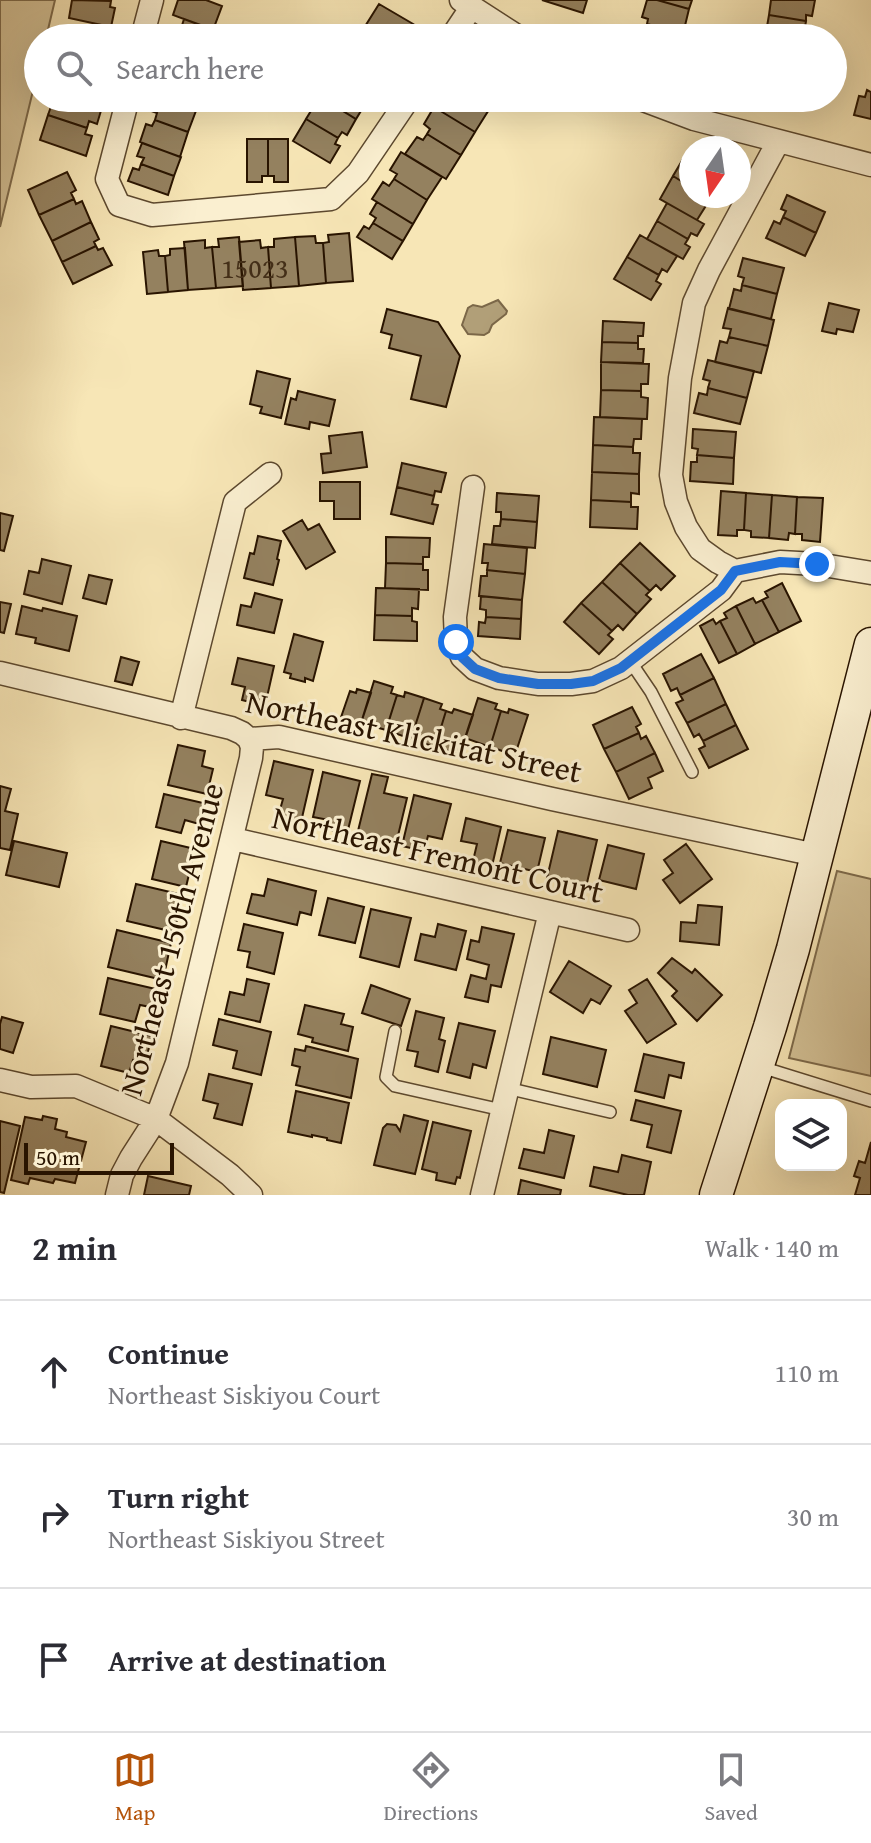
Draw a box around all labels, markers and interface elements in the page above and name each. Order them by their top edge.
search box [24,24,847,112]
icon: search [52,46,96,90]
text: Search here [116,46,264,90]
north arrow [679,136,751,208]
house number: 15023 [221,247,289,288]
route end [799,546,835,582]
route start [438,624,474,660]
street label: Northeast Klickitat Street [242,677,586,795]
street label: Northeast 150th Avenue [107,778,235,1100]
street label: Northeast Fremont Court [268,793,608,915]
map controls [775,1099,847,1171]
button: layers [775,1099,847,1171]
scale bar [24,1139,174,1175]
text: 50 m [36,1141,80,1173]
text: 2 min [32,1223,117,1272]
text: Walk · 140 m [705,1228,839,1267]
text: Continue [108,1331,229,1375]
icon: ahead [32,1350,76,1394]
text: 110 m [774,1353,839,1392]
text: Northeast Siskiyou Court [108,1375,380,1414]
text: Turn right [108,1475,249,1519]
icon: right [32,1494,76,1538]
text: 30 m [787,1497,839,1536]
text: Northeast Siskiyou Street [108,1519,385,1558]
icon: arrive [32,1638,76,1682]
text: Arrive at destination [108,1638,386,1682]
tab: Map [113,1748,157,1828]
tab: Directions [384,1748,478,1828]
tab: Saved [705,1748,758,1828]

